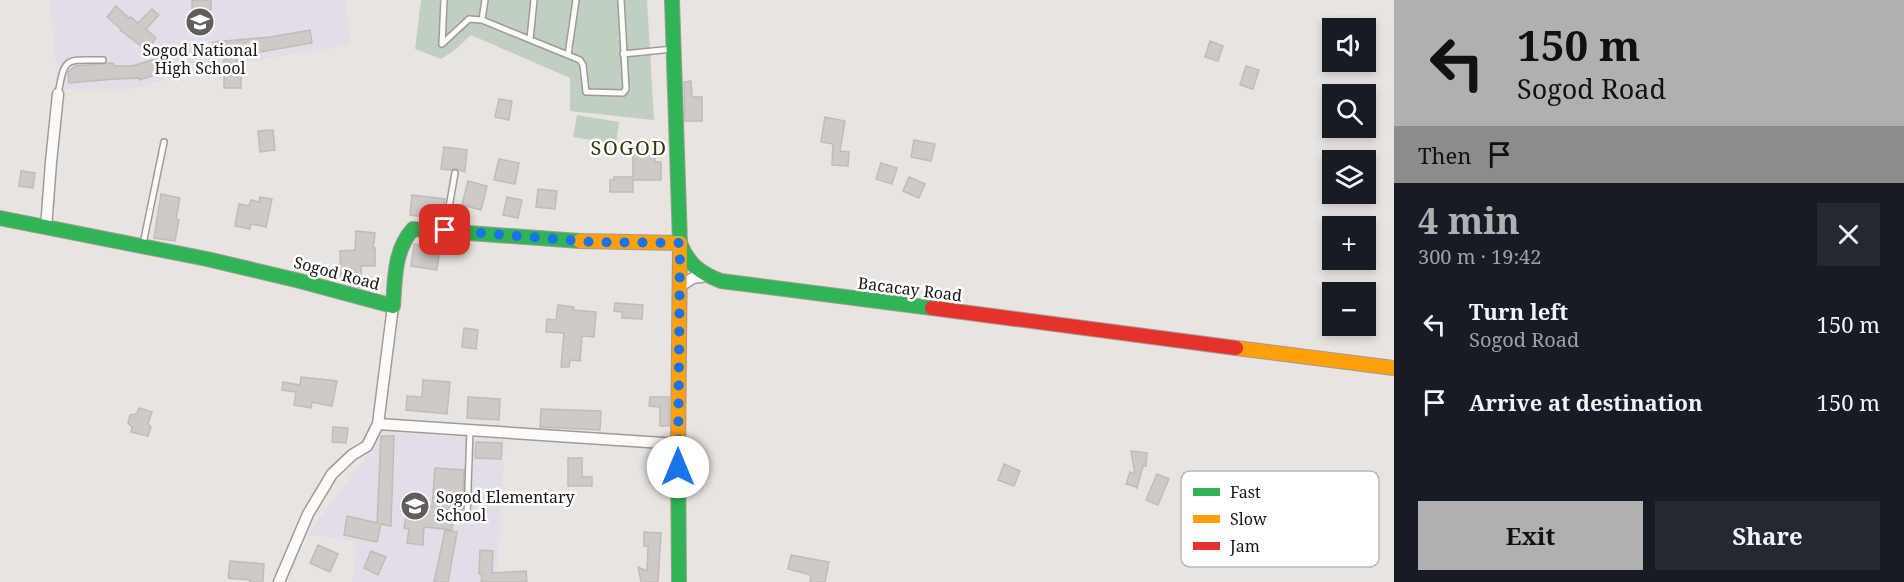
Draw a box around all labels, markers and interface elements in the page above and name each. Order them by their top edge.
school or university icon: Sogod National High School [184,6,216,38]
text: 150 m [1517,16,1641,73]
map controls [1322,18,1376,336]
button: sound [1322,18,1376,72]
icon: left [1418,24,1496,102]
place label: Sogod National High School [142,39,258,79]
text: Sogod Road [1517,70,1666,107]
button: search [1322,84,1376,138]
district label: SOGOD [591,134,667,161]
icon: arrive [1483,138,1516,171]
text: Then [1418,140,1471,170]
button: layers [1322,150,1376,204]
text: 4 min [1418,196,1520,245]
button: close [1817,203,1880,266]
pin [419,204,470,255]
icon: arrive [428,213,461,246]
button: + [1322,216,1376,270]
text: 300 m · 19:42 [1418,243,1541,270]
street label: Sogod Road [291,251,383,295]
street label: Bacacay Road [857,272,963,306]
button: − [1322,282,1376,336]
text: Turn left [1469,296,1568,326]
icon: left [1418,308,1451,341]
text: 150 m [1817,309,1880,339]
text: Sogod Road [1469,326,1579,353]
icon: arrive [1418,386,1451,419]
text: Arrive at destination [1469,387,1703,417]
text: 150 m [1817,387,1880,417]
position arrow [646,435,710,499]
legend [1181,471,1379,567]
text: Fast [1230,481,1261,503]
place label: Sogod Elementary School [436,486,575,526]
school or university icon: Sogod Elementary School [399,490,431,522]
button: Exit [1418,501,1643,570]
button: Share [1655,501,1880,570]
text: Slow [1230,508,1267,530]
text: Jam [1229,535,1260,557]

